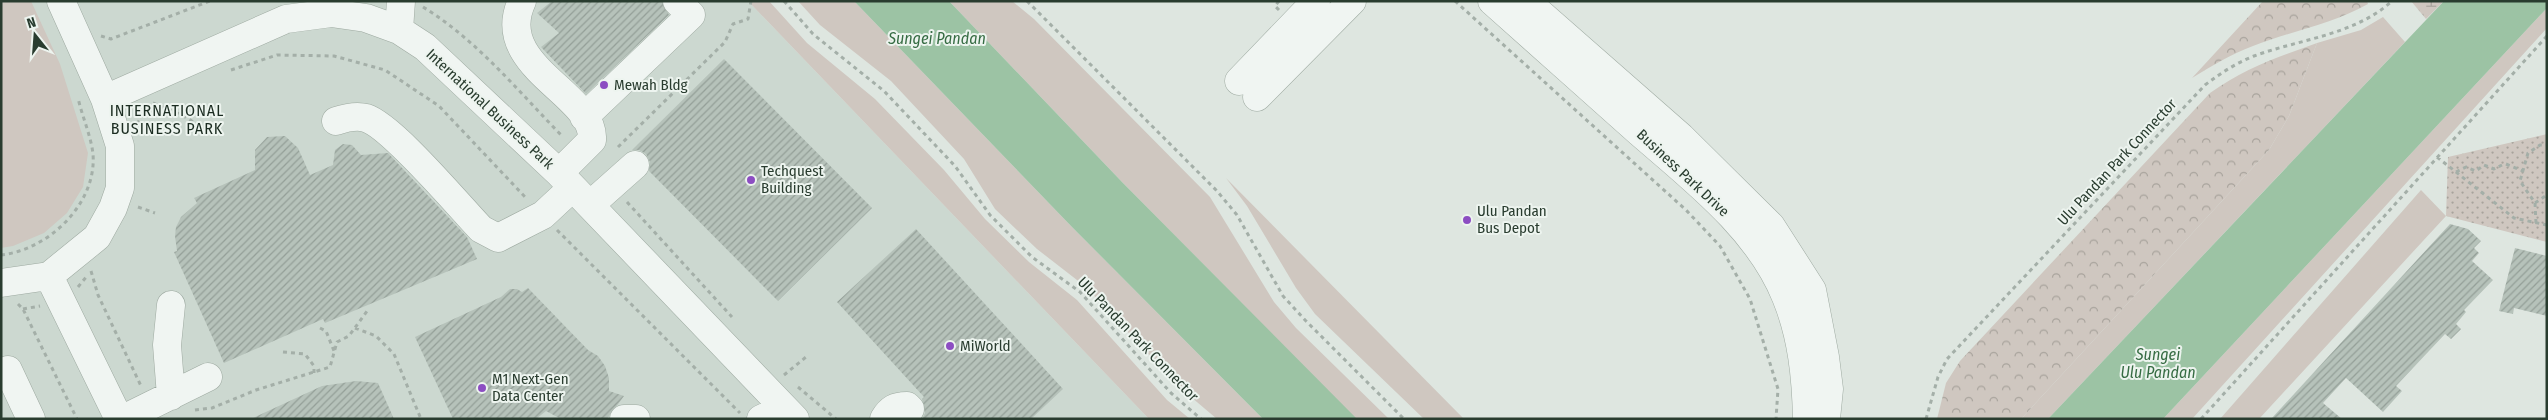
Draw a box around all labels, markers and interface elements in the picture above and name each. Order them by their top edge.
north arrow [10,10,60,60]
text: N [25,14,38,32]
water label: Sungei Pandan [887,29,986,48]
street label: International Business Park [422,45,558,173]
place label: Mewah Bldg [614,76,688,94]
marker: Mewah Bldg [598,79,610,91]
street label: Ulu Pandan Park Connector [2054,95,2181,229]
district label: INTERNATIONAL BUSINESS PARK [110,101,224,138]
street label: Business Park Drive [1633,126,1733,220]
place label: Techquest Building [761,162,824,197]
marker: Techquest Building [745,174,757,186]
place label: Ulu Pandan Bus Depot [1477,202,1547,237]
marker: Ulu Pandan Bus Depot [1461,214,1473,226]
street label: Ulu Pandan Park Connector [1074,273,1203,406]
place label: MiWorld [960,337,1011,355]
marker: MiWorld [944,340,956,352]
water label: Sungei Ulu Pandan [2120,345,2196,382]
place label: M1 Next-Gen Data Center [492,370,569,405]
marker: M1 Next-Gen Data Center [476,382,488,394]

